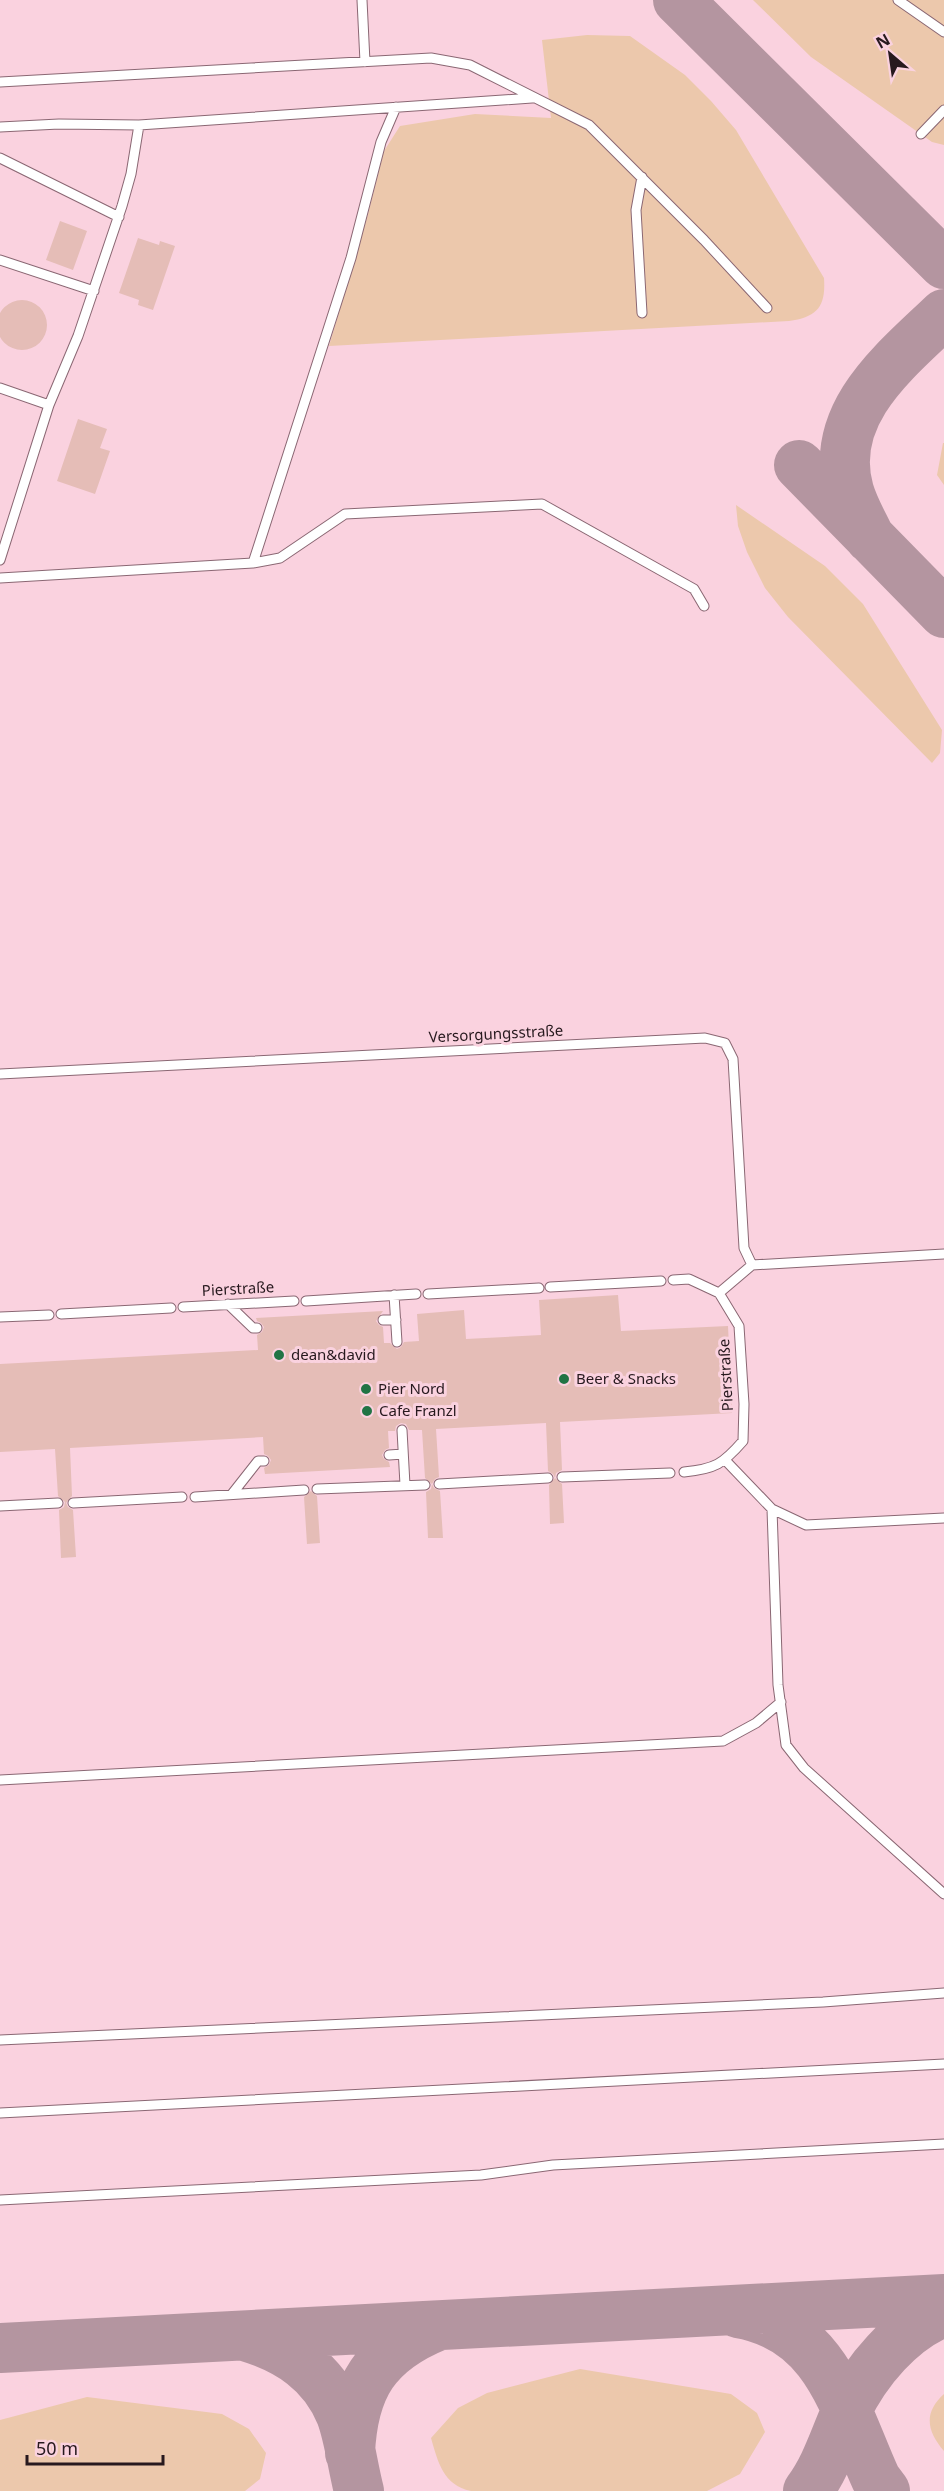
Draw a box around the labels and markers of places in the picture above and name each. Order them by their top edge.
place label: dean&david [291,1344,376,1364]
marker: dean&david [272,1348,286,1362]
place label: Beer & Snacks [576,1368,676,1388]
marker: Beer & Snacks [557,1372,571,1386]
place label: Pier Nord [378,1378,445,1398]
marker: Pier Nord [359,1382,373,1396]
place label: Cafe Franzl [379,1400,457,1420]
marker: Cafe Franzl [360,1404,374,1418]

